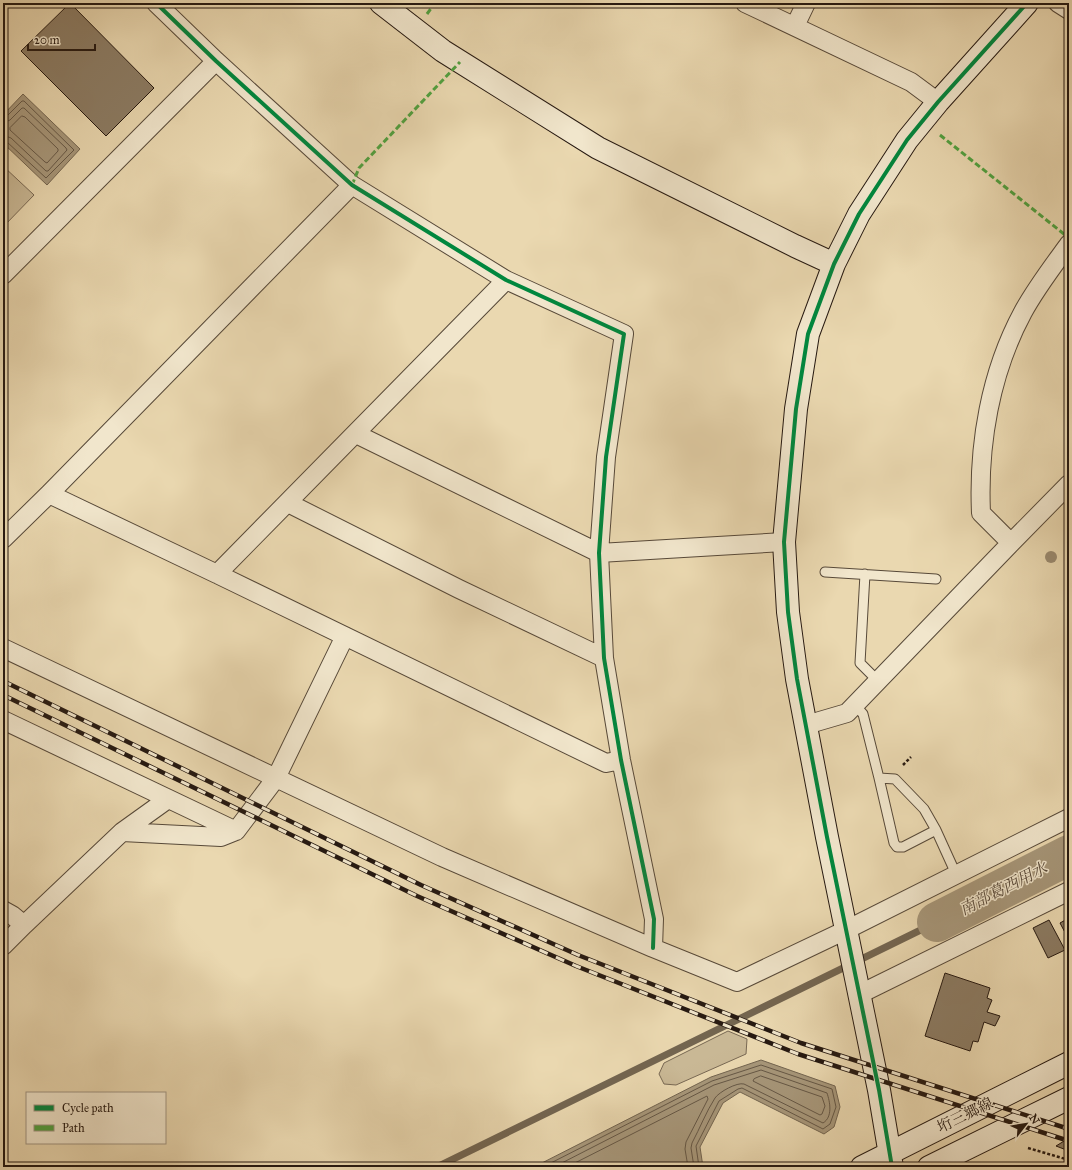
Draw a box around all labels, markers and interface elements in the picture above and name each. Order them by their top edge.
scale bar [28,26,95,52]
text: 20 m [34,33,60,47]
water label: 南部葛西用水 [956,857,1052,919]
legend [26,1092,166,1144]
street label: 垳三郷線 [934,1094,996,1136]
text: Cycle path [62,1101,114,1115]
north arrow [1006,1104,1046,1144]
text: N [1026,1112,1042,1127]
text: Path [62,1121,85,1135]

